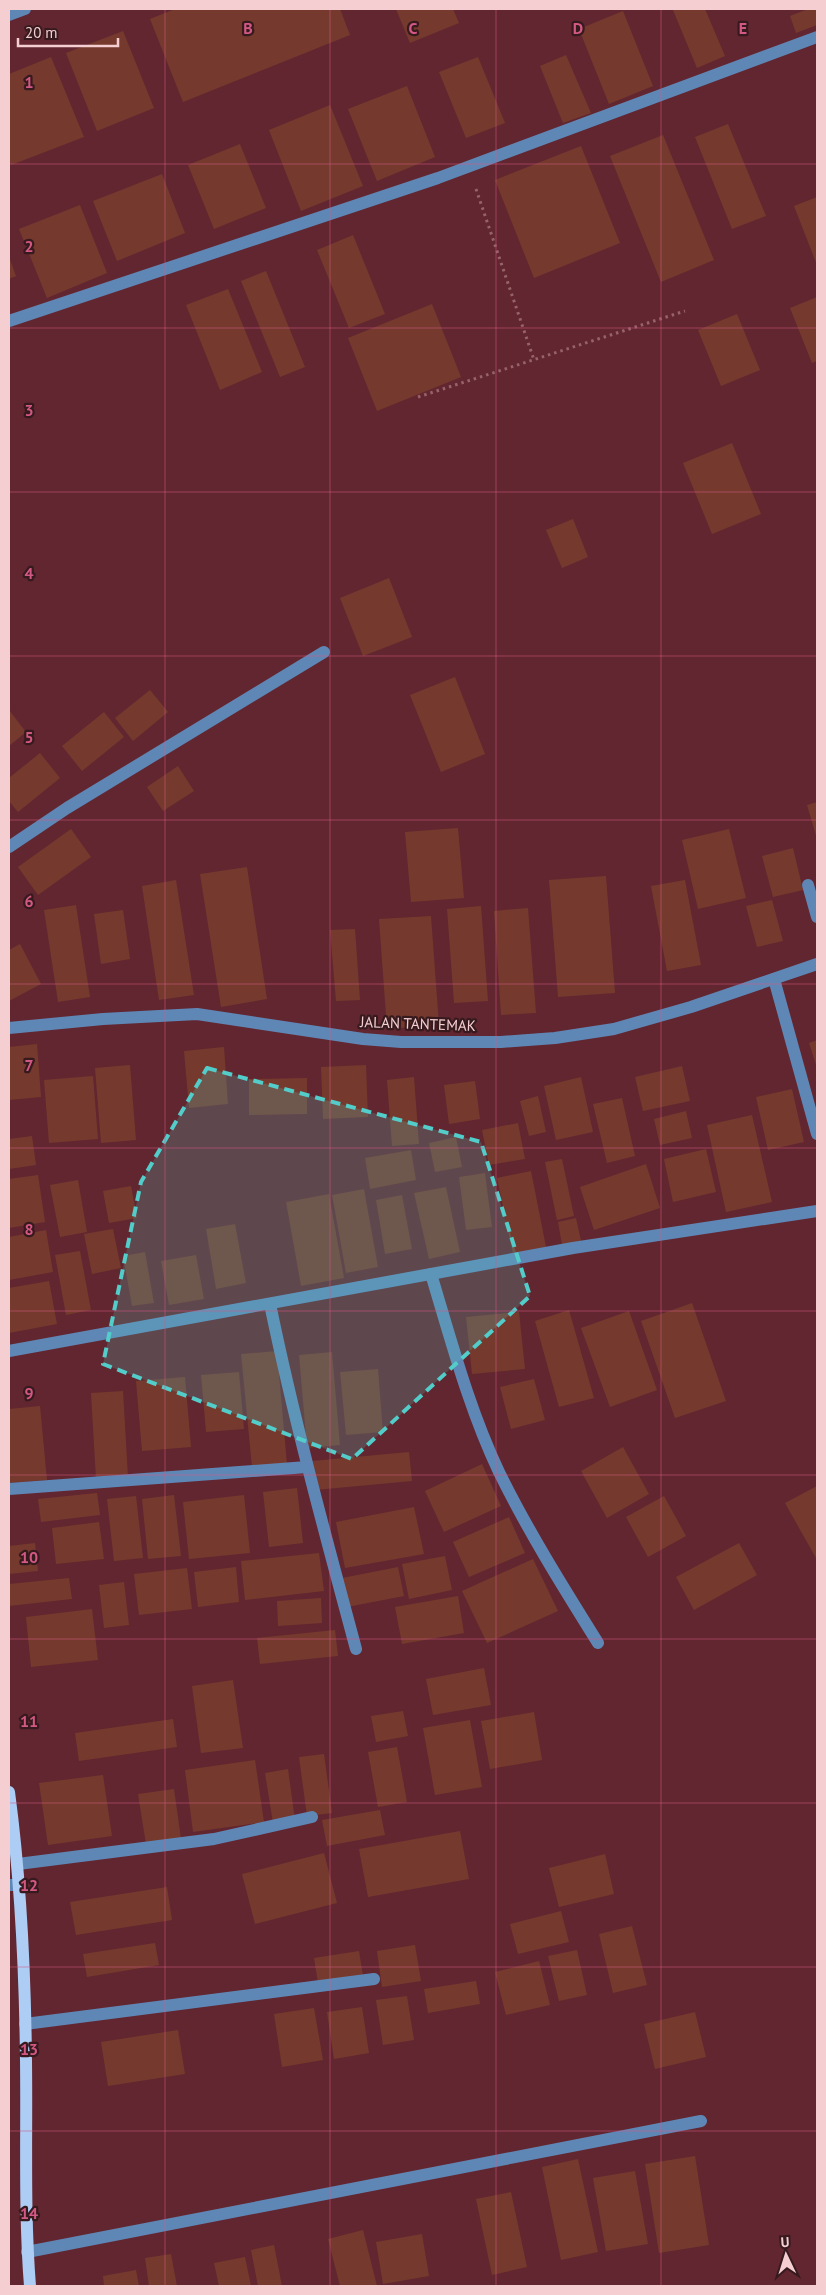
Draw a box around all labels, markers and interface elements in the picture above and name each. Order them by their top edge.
scale bar [18,15,118,47]
text: B [243,18,253,38]
text: C [409,18,418,38]
text: D [573,18,583,38]
text: E [739,18,747,38]
text: 20 m [25,23,58,42]
text: 1 [24,72,34,92]
text: 2 [24,236,34,256]
text: 3 [24,400,34,420]
text: 4 [24,563,34,583]
text: 5 [24,727,34,747]
text: 6 [24,891,34,911]
street label: JALAN TANTEMAK [359,1012,476,1035]
text: 7 [24,1055,34,1075]
text: 8 [24,1219,34,1239]
text: 9 [24,1383,34,1403]
text: 10 [20,1547,38,1567]
text: 11 [20,1711,38,1731]
text: 12 [20,1875,38,1895]
text: 13 [20,2039,38,2059]
text: 14 [20,2203,38,2223]
north arrow [761,2230,811,2280]
text: U [780,2233,790,2251]

